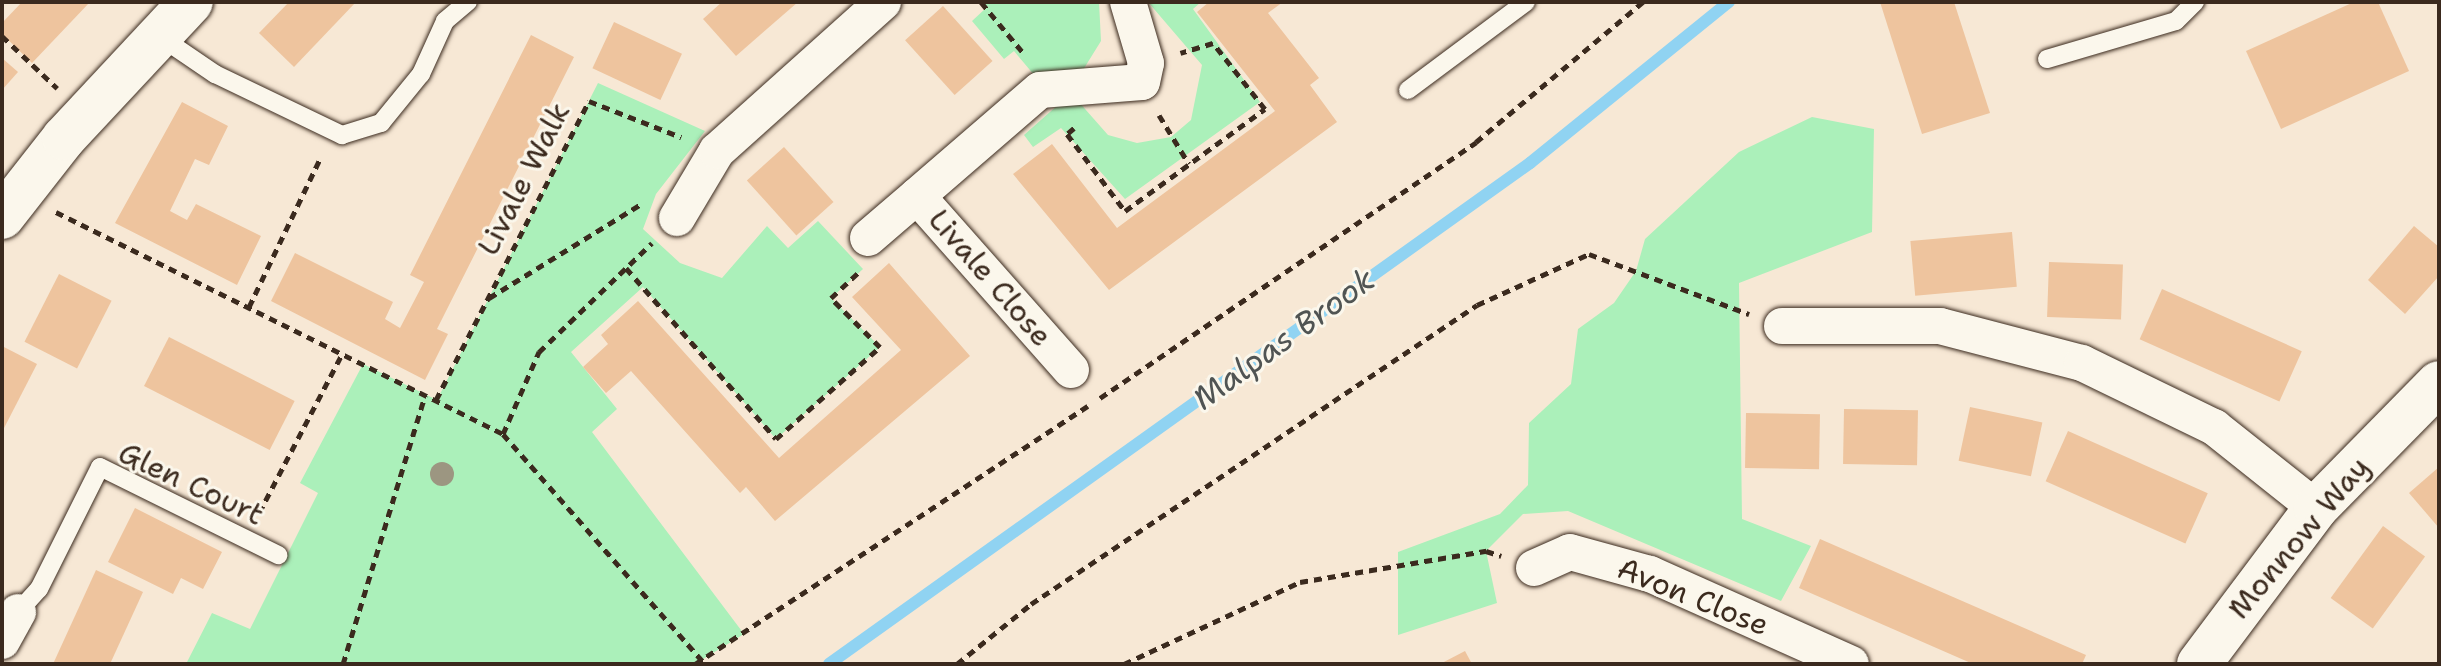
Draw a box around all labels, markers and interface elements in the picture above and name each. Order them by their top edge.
street label: Livale Walk [470,97,578,261]
street label: Livale Close [921,202,1059,354]
water label: Malpas Brook [1186,260,1382,418]
street label: Glen Court [113,435,269,533]
street label: Monnow Way [2221,450,2377,626]
street label: Avon Close [1612,550,1774,644]

